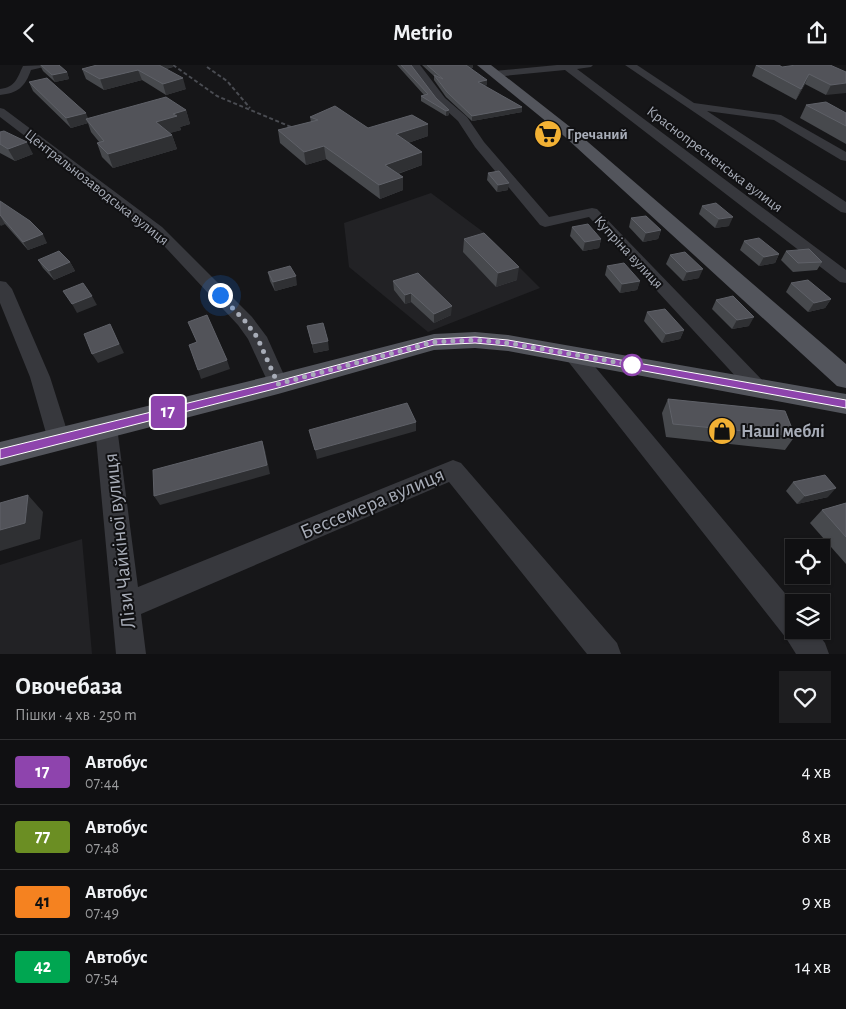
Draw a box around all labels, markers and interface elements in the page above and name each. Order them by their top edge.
icon: back [15,19,43,47]
icon: share [803,19,831,47]
text: Metrio [393,22,453,44]
street label: Краснопресненська вулиця [644,103,785,215]
supermarket icon: Гречаний [533,119,563,149]
street label: Центральнозаводська вулиця [22,127,172,248]
place label: Гречаний [567,127,628,142]
street label: Купріна вулиця [591,213,666,292]
your location [208,283,233,308]
unlabelled marker [621,354,643,376]
line badge: 17 [146,396,190,428]
text: 17 [161,403,175,421]
shop icon: Наші меблі [707,416,737,446]
place label: Наші меблі [741,423,825,441]
street label: Лізи Чайкіної вулиця [100,452,139,630]
street label: Бессемера вулиця [297,464,447,543]
map controls [785,539,830,639]
button: locate [785,539,830,584]
button: layers [785,594,830,639]
button: heart [779,671,831,723]
text: Овочебаза [15,675,122,699]
text: Пішки · 4 хв · 250 m [15,707,137,723]
text: Автобус [85,753,148,772]
text: 17 [35,763,50,781]
text: 4 хв [801,763,831,782]
text: 07:44 [85,775,119,791]
text: Автобус [85,818,148,837]
text: 77 [35,828,50,846]
text: 8 хв [802,828,831,847]
text: 07:48 [85,840,119,856]
text: Автобус [85,883,148,902]
text: 41 [35,893,50,911]
text: 9 хв [802,893,831,912]
text: 07:49 [85,905,119,921]
text: Автобус [85,948,148,967]
text: 42 [34,958,51,976]
text: 14 хв [795,958,831,977]
text: 07:54 [85,970,118,986]

